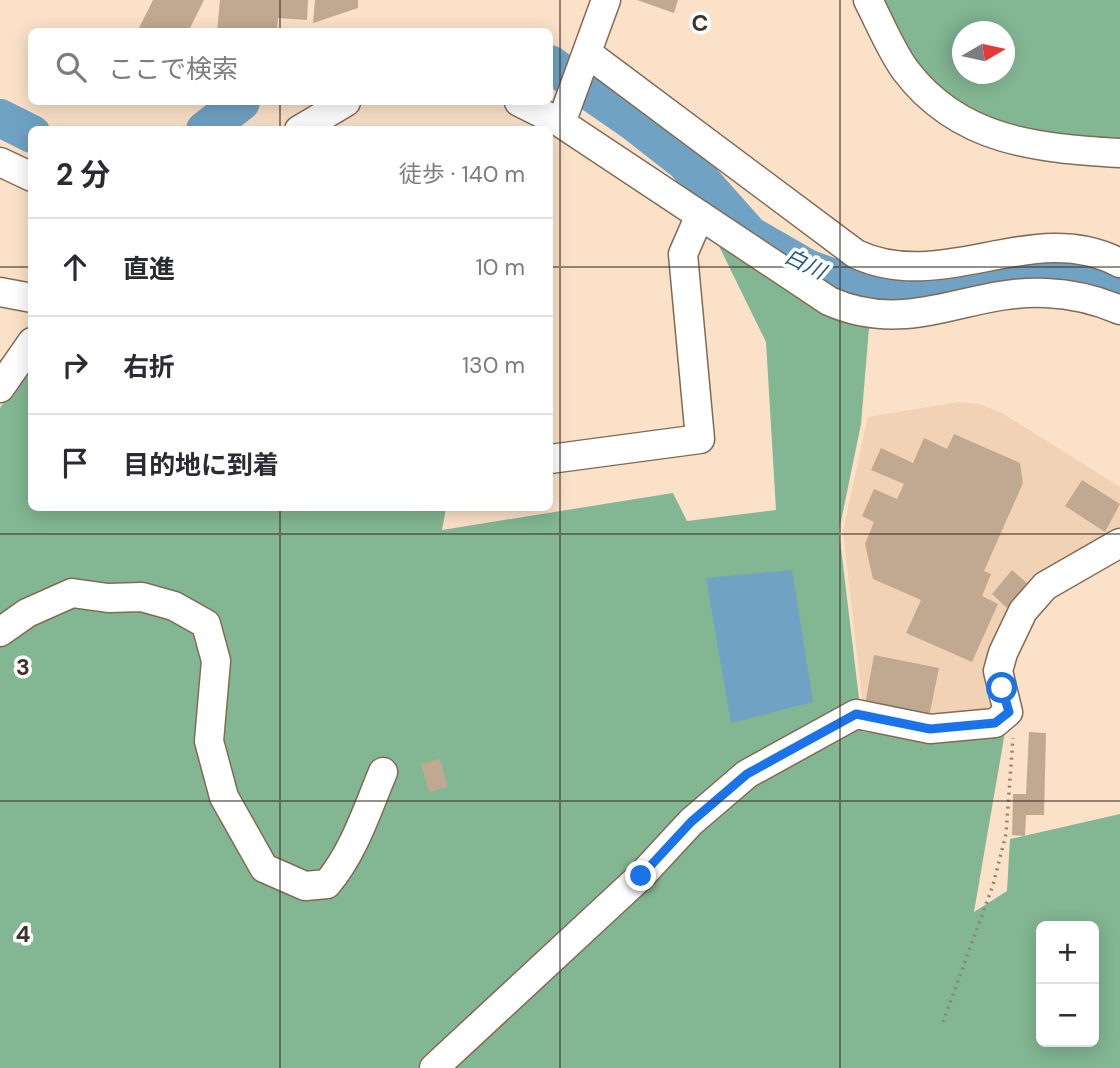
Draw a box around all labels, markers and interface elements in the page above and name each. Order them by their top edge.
text: C [692,8,708,38]
north arrow [952,21,1015,84]
search box [28,28,553,105]
icon: search [52,48,90,86]
text: ここで検索 [108,52,238,86]
text: 2 分 [56,155,110,194]
text: 徒歩 · 140 m [399,159,525,189]
water label: 白川 [780,242,832,287]
icon: ahead [56,248,94,286]
text: 直進 [123,252,175,286]
text: 10 m [475,252,525,282]
icon: right [56,346,94,384]
text: 右折 [123,350,175,384]
text: 130 m [462,350,525,380]
icon: arrive [56,444,94,482]
text: 目的地に到着 [123,448,279,482]
text: 3 [16,652,30,682]
route start [986,672,1017,703]
route end [625,860,656,891]
text: 4 [16,919,31,949]
map controls [1036,921,1099,1047]
button: + [1036,921,1099,984]
button: − [1036,984,1099,1047]

